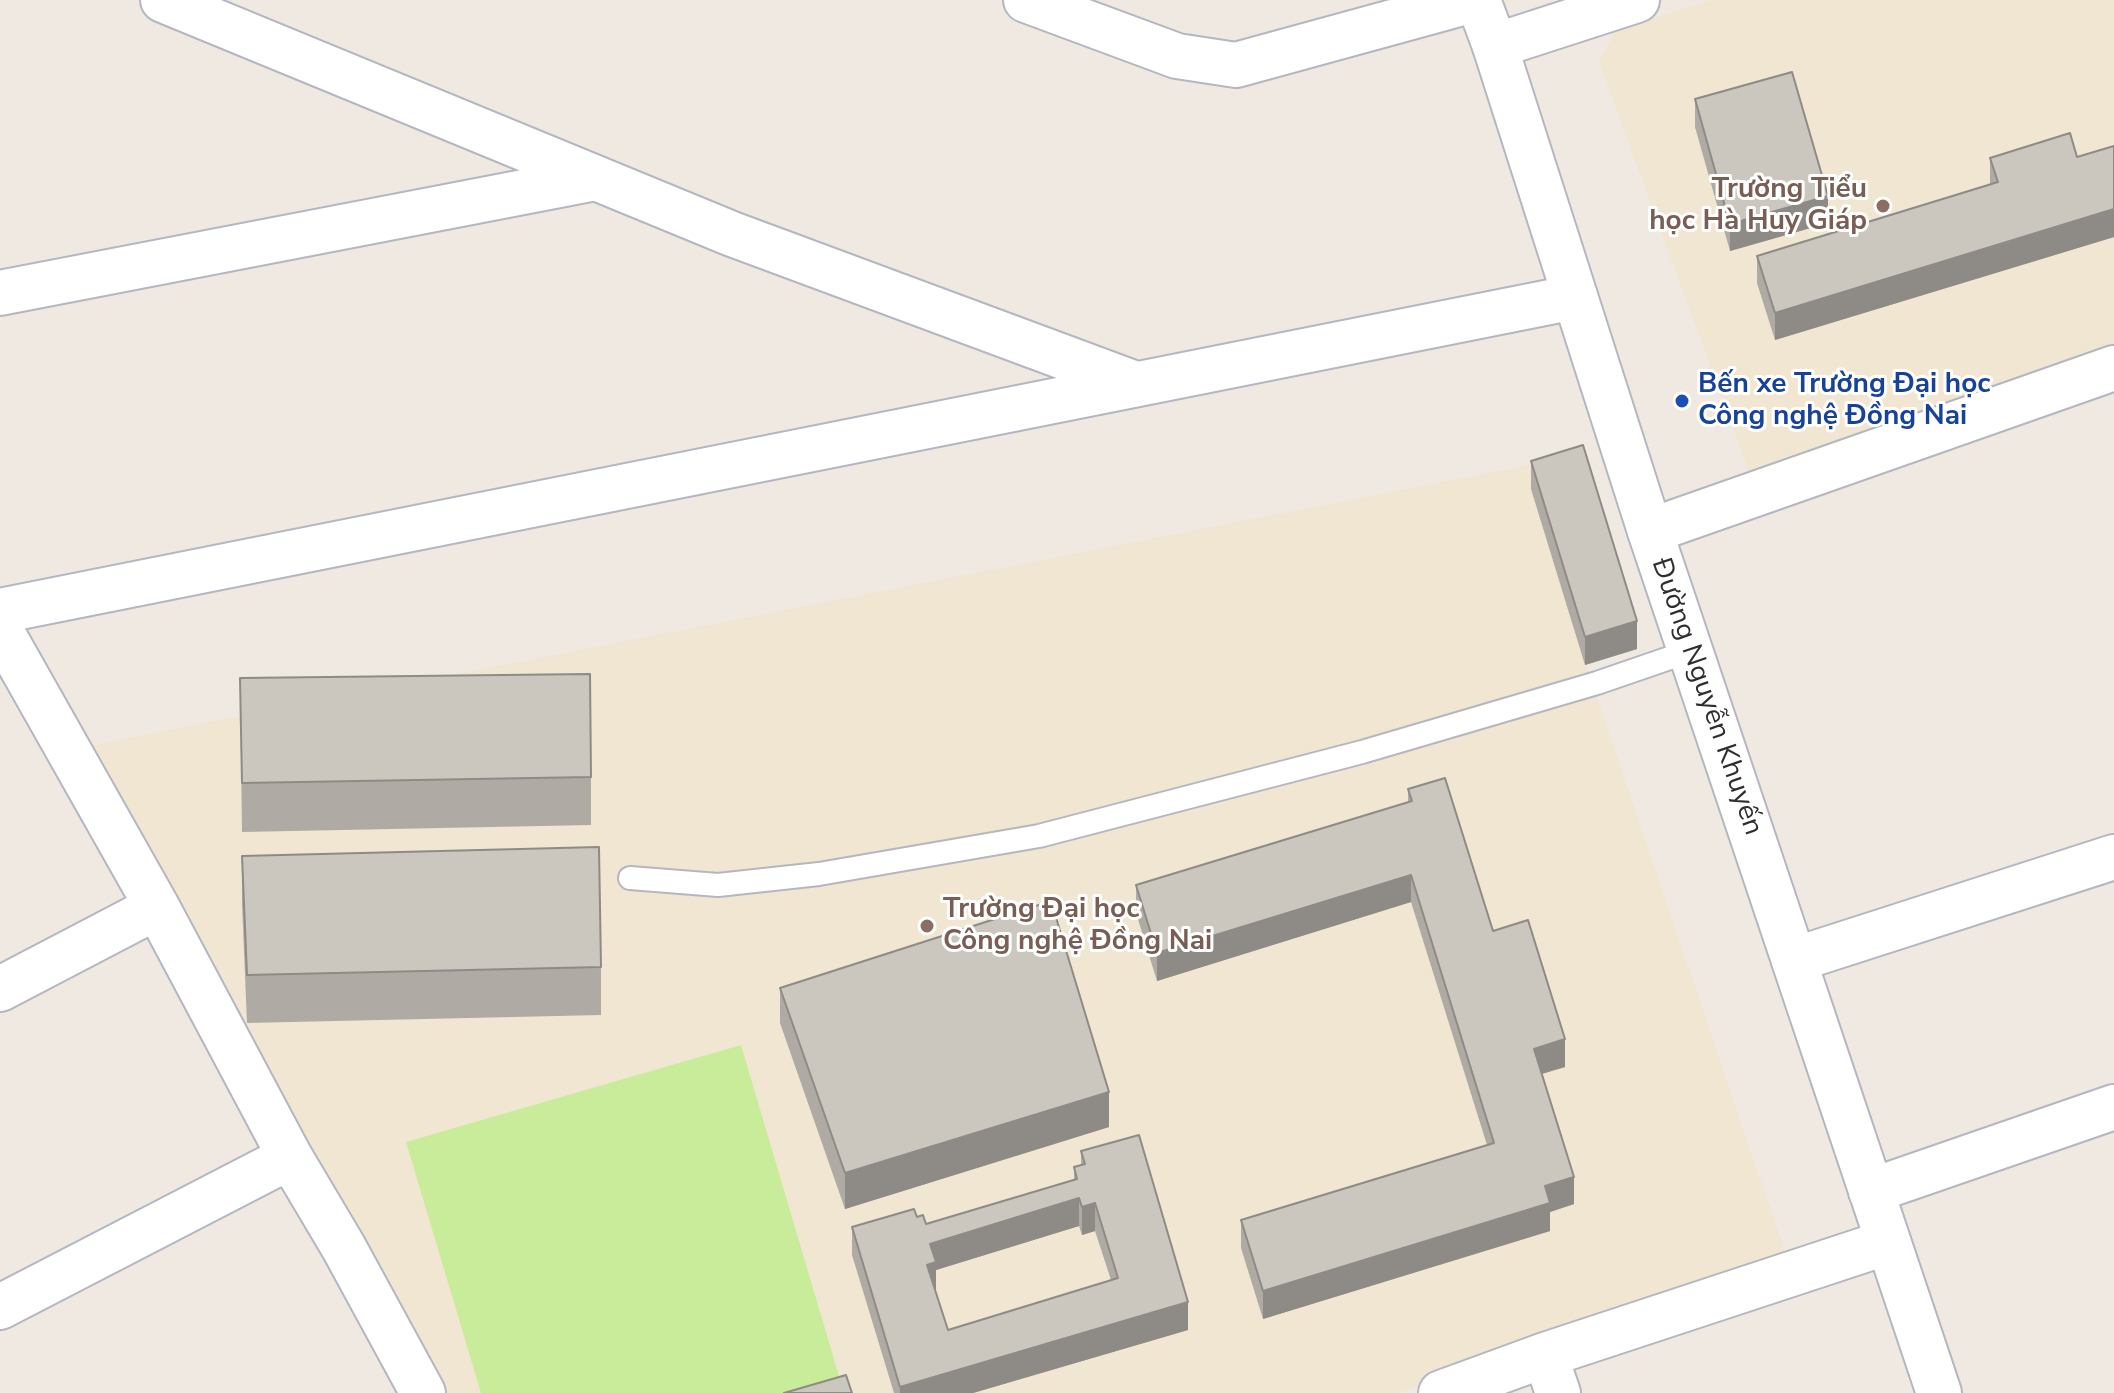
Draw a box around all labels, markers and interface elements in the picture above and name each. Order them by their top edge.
place label: Trường Tiểu học Hà Huy Giáp [1649,173,1867,239]
marker: Trường Tiểu học Hà Huy Giáp [1874,197,1892,215]
place label: Bến xe Trường Đại học Công nghệ Đồng Nai [1698,368,1990,434]
marker: Bến xe Trường Đại học Công nghệ Đồng Nai [1673,392,1691,410]
street label: Đường Nguyễn Khuyến [1643,554,1769,840]
place label: Trường Đại học Công nghệ Đồng Nai [943,893,1212,959]
marker: Trường Đại học Công nghệ Đồng Nai [918,917,936,935]

